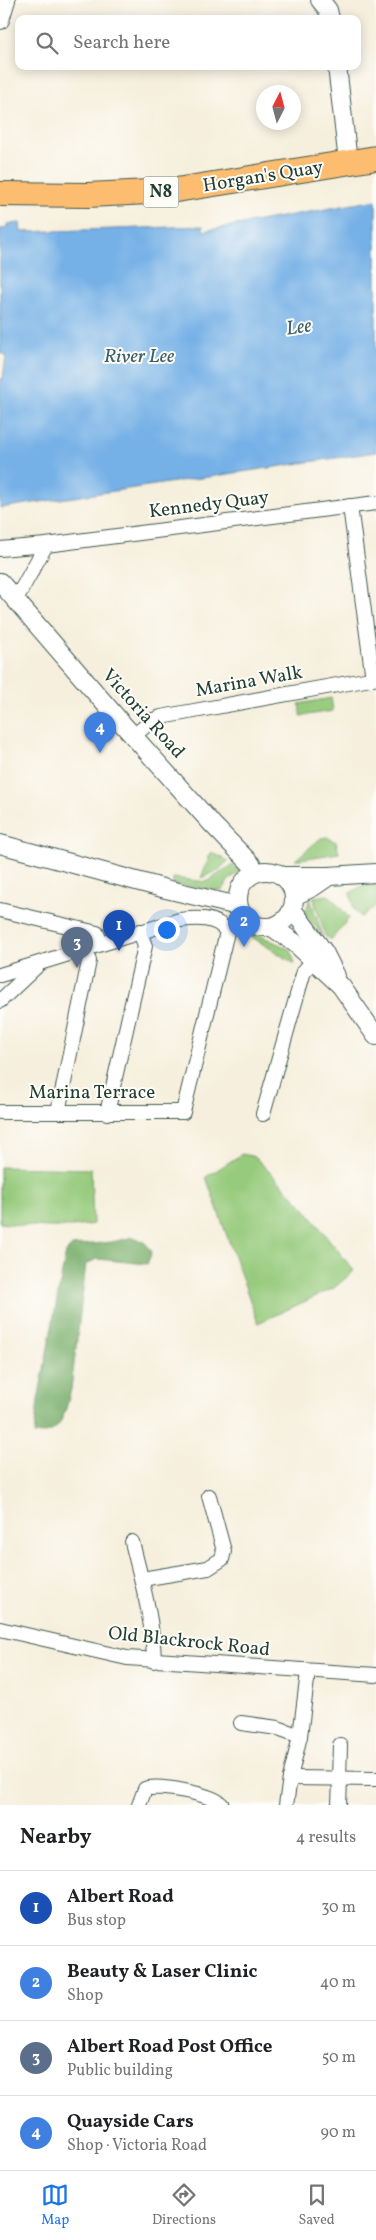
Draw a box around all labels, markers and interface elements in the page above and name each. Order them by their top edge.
search box [15,15,361,70]
icon: search [33,29,61,57]
text: Search here [73,30,170,56]
north arrow [256,85,301,130]
street label: Horgan's Quay [201,155,325,199]
road number: N8 [144,176,178,208]
water label: Lee [284,312,314,344]
water label: River Lee [104,343,175,371]
street label: Kennedy Quay [147,485,271,525]
street label: Marina Walk [194,660,304,704]
street label: Victoria Road [96,663,190,765]
pin: 4 [84,712,116,753]
pin: 2 [228,906,260,947]
pin: 1 [103,910,135,951]
your location [154,917,180,943]
pin: 3 [61,927,93,968]
street label: Marina Terrace [29,1080,155,1106]
street label: Old Blackrock Road [107,1621,271,1663]
text: Nearby [20,1823,91,1852]
text: 4 results [296,1827,356,1849]
text: Albert Road [67,1884,174,1910]
text: 1 [33,1897,39,1919]
text: 30 m [321,1897,356,1919]
text: Bus stop [67,1910,126,1932]
text: Beauty & Laser Clinic [67,1959,257,1985]
text: 2 [32,1972,40,1994]
text: 40 m [320,1972,356,1994]
text: Shop [67,1985,103,2007]
text: Albert Road Post Office [67,2034,273,2060]
text: 3 [32,2047,40,2069]
text: 50 m [322,2047,356,2069]
text: Public building [67,2060,173,2082]
text: Quayside Cars [67,2109,194,2135]
text: 4 [31,2122,41,2144]
text: 90 m [320,2122,356,2144]
text: Shop · Victoria Road [67,2135,207,2157]
tab: Map [41,2181,69,2230]
tab: Directions [152,2181,216,2230]
tab: Saved [299,2181,335,2230]

